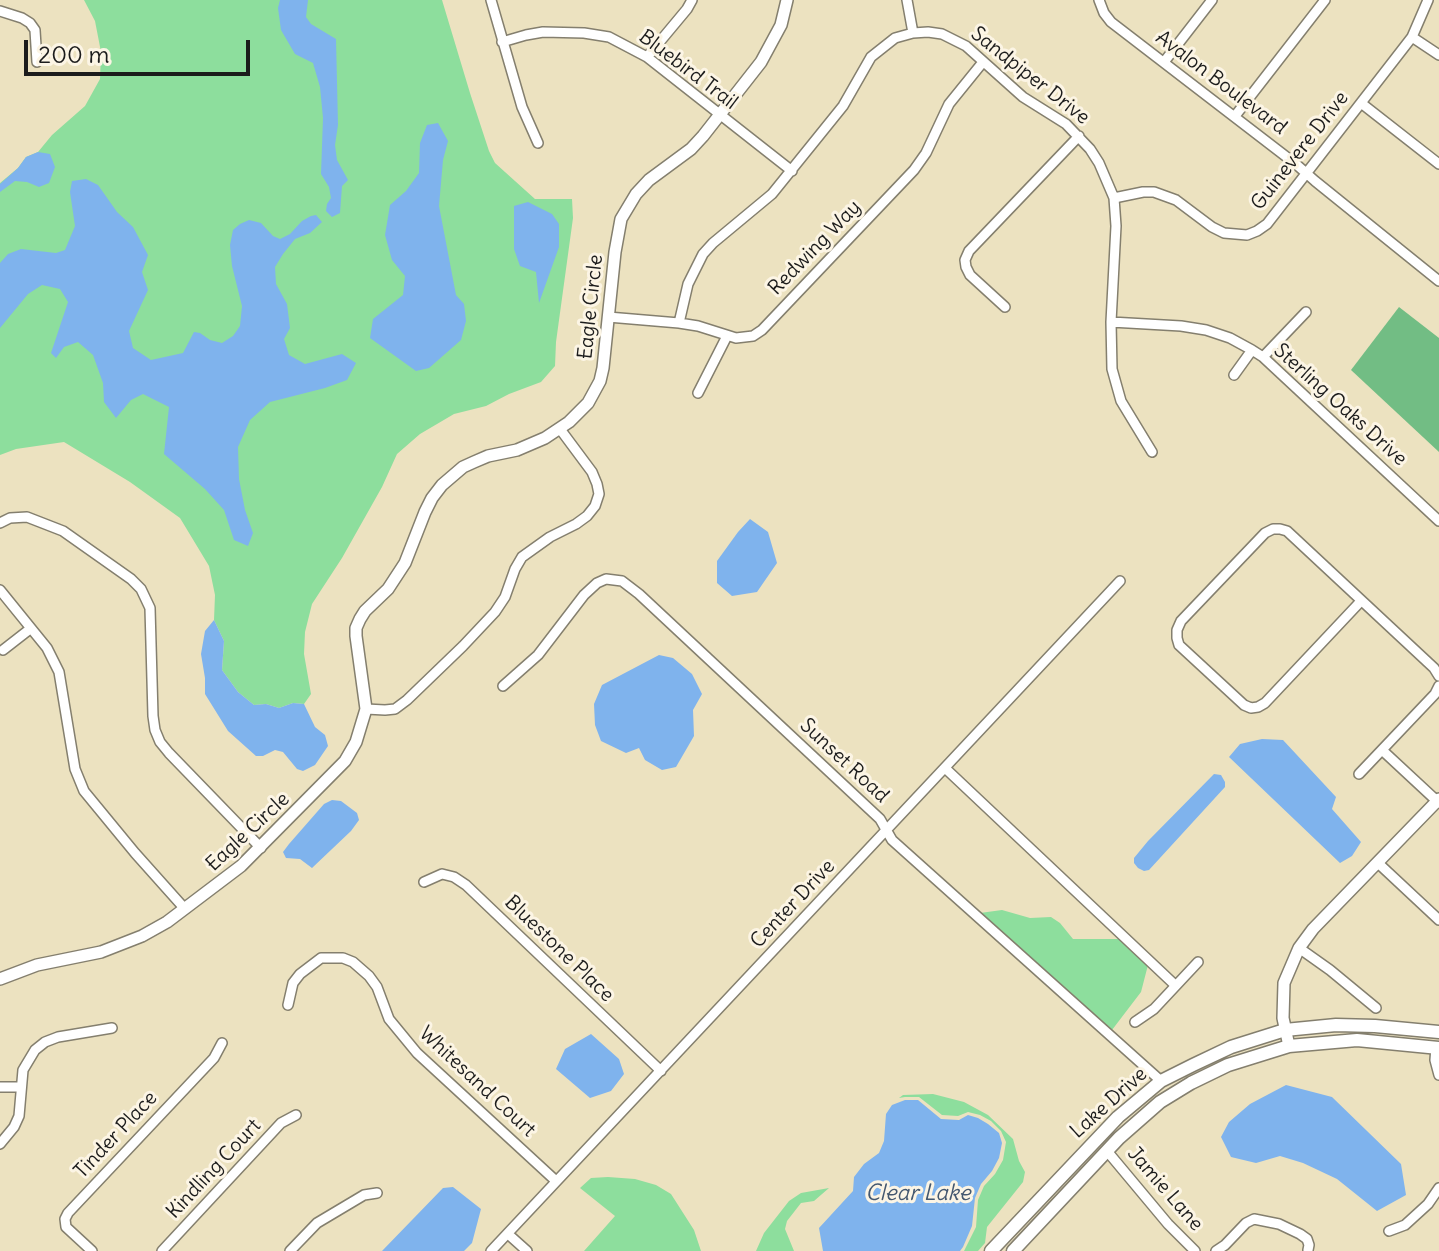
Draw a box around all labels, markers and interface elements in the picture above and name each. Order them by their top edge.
street label: Sandpiper Drive [966,22,1094,130]
scale bar [28,24,254,74]
street label: Bluebird Trail [634,25,742,115]
street label: Avalon Boulevard [1151,26,1291,140]
text: 200 m [38,39,110,69]
street label: Guinevere Drive [1246,87,1354,215]
street label: Redwing Way [764,196,866,300]
street label: Eagle Circle [574,254,608,360]
street label: Sterling Oaks Drive [1268,339,1412,471]
street label: Sunset Road [795,714,893,808]
street label: Eagle Circle [201,787,295,877]
street label: Center Drive [746,855,840,953]
street label: Bluestone Place [499,891,619,1007]
street label: Whitesand Court [414,1022,540,1142]
street label: Lake Drive [1066,1062,1152,1144]
street label: Tinder Place [70,1086,162,1184]
street label: Kindling Court [162,1114,266,1224]
street label: Jamie Lane [1122,1142,1208,1236]
water label: Clear Lake [865,1181,971,1207]

